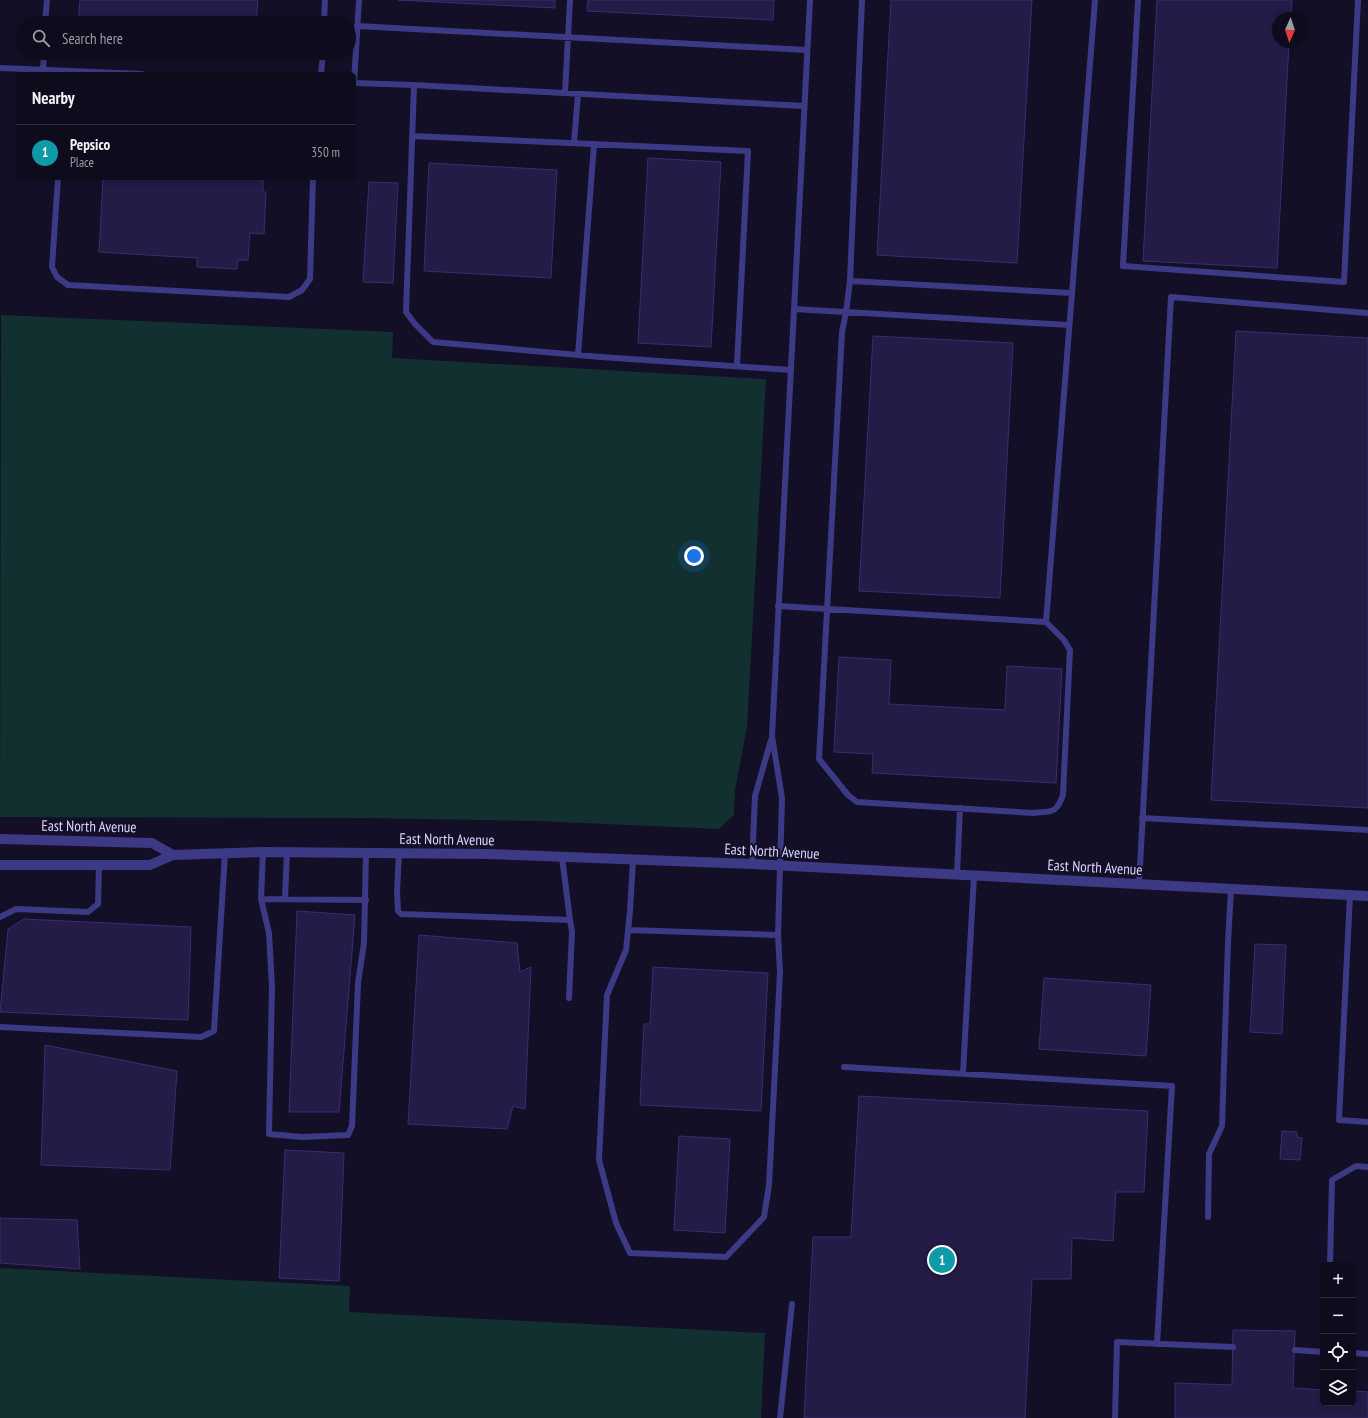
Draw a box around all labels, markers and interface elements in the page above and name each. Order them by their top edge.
north arrow [1272,12,1308,48]
search box [16,16,356,60]
icon: search [30,27,52,49]
text: Search here [62,29,123,48]
text: Nearby [32,87,75,109]
text: Pepsico [70,135,110,154]
text: 1 [42,144,48,161]
text: 350 m [311,144,340,161]
text: Place [70,154,94,171]
your location [684,546,704,566]
street label: East North Avenue [41,816,137,836]
street label: East North Avenue [399,829,495,849]
street label: East North Avenue [724,839,820,863]
street label: East North Avenue [1047,855,1143,879]
pin: 1 [929,1245,955,1275]
map controls [1320,1262,1356,1406]
button: + [1320,1262,1356,1298]
button: − [1320,1298,1356,1334]
button: locate [1320,1334,1356,1370]
button: layers [1320,1370,1356,1406]

